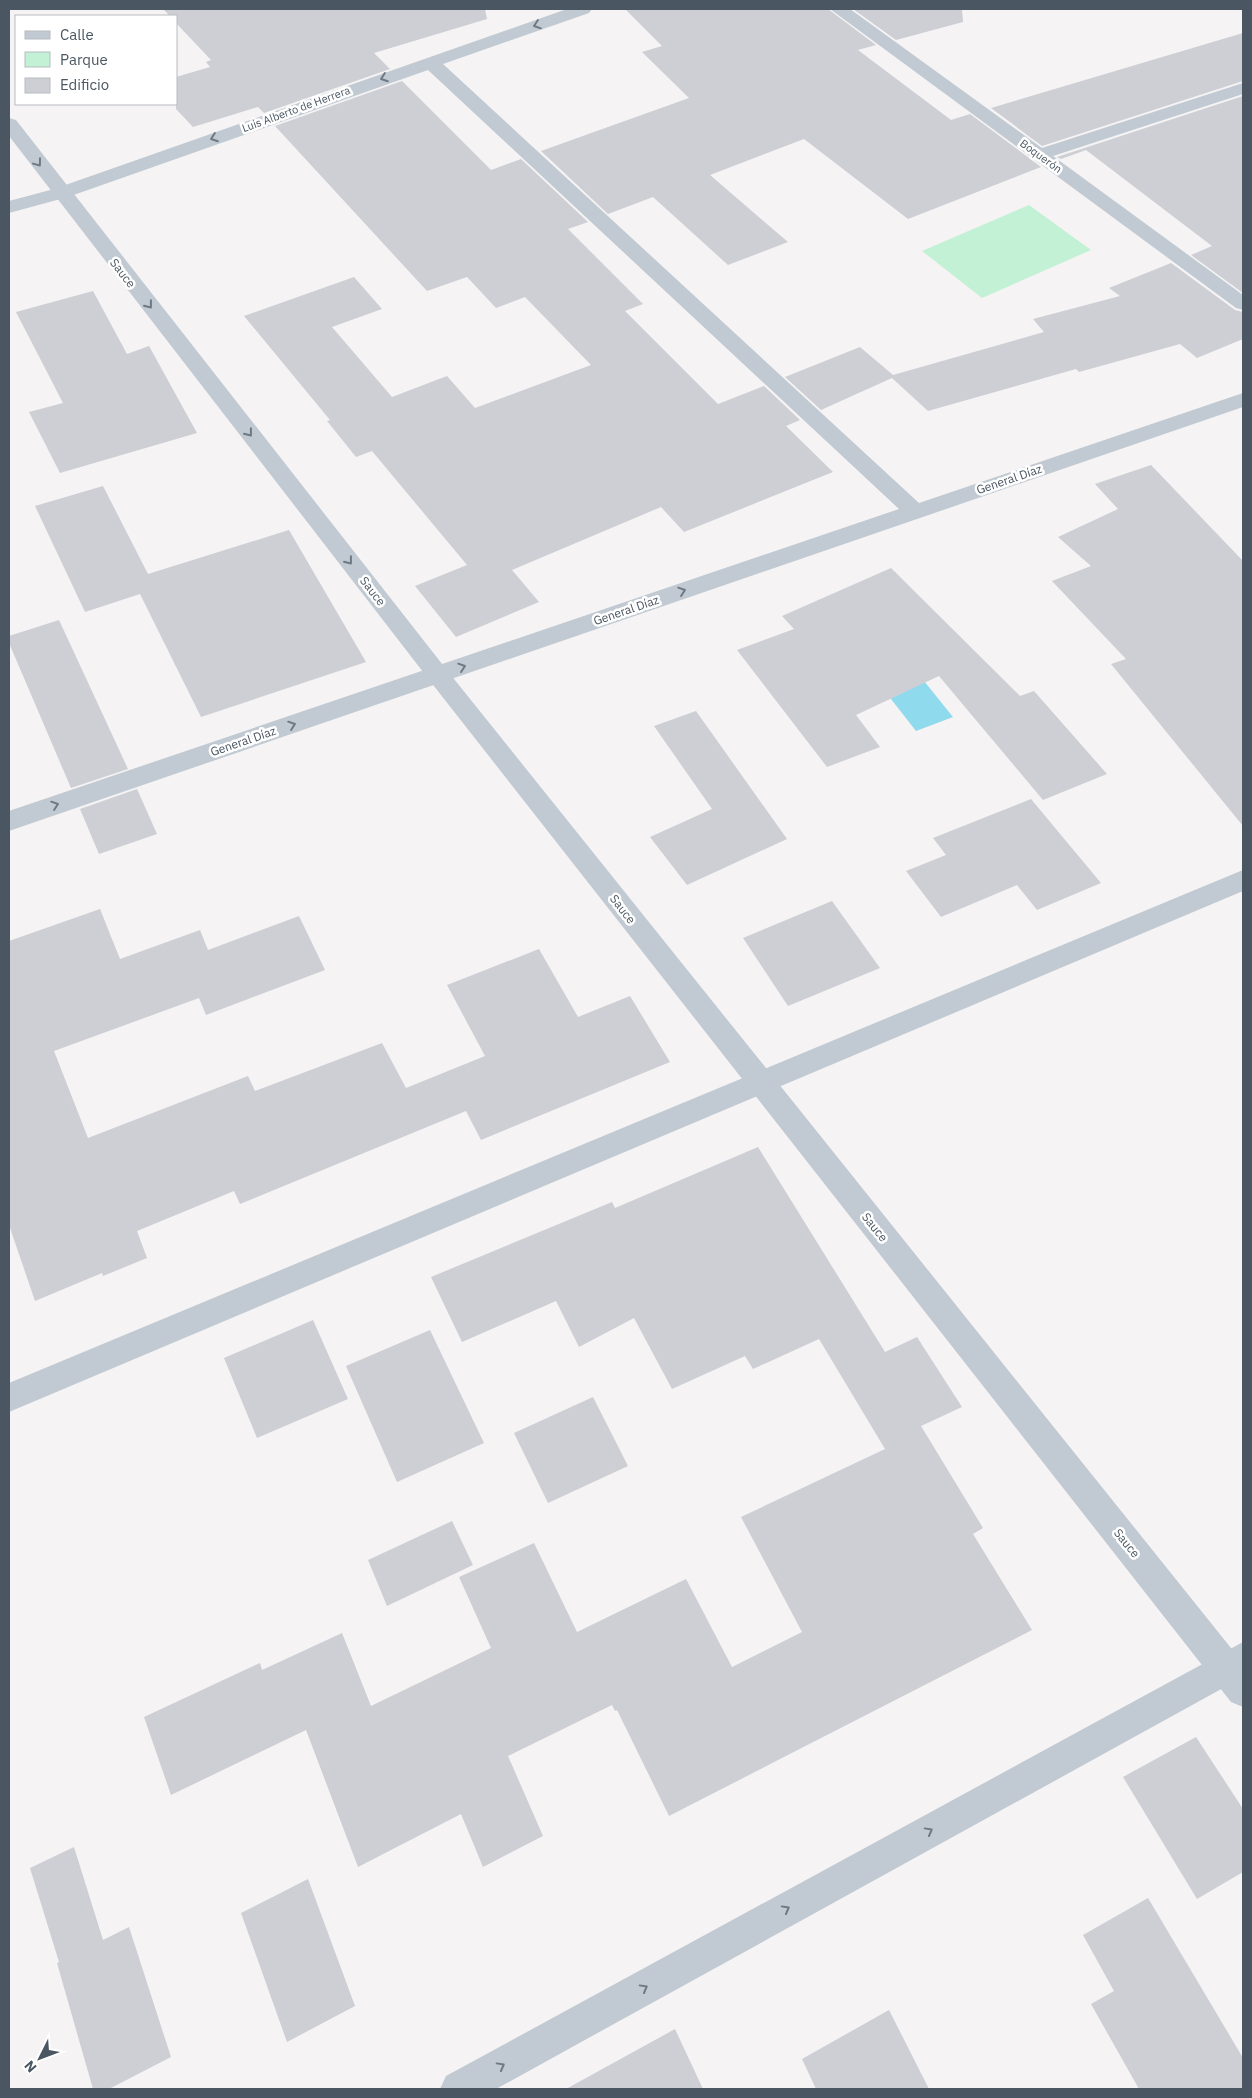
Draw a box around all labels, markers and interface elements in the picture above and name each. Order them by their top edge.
legend [15,15,178,105]
one-way arrow [534,19,542,29]
text: Calle [60,25,94,44]
text: Parque [60,50,108,69]
one-way arrow [380,72,389,82]
text: Edificio [60,75,109,94]
street label: Luis Alberto de Herrera [240,83,352,135]
one-way arrow [211,132,219,142]
street label: Boquerón [1017,136,1065,176]
one-way arrow [32,157,41,167]
street label: Sauce [107,255,139,291]
one-way arrow [143,299,151,308]
one-way arrow [243,427,251,436]
street label: General Díaz [974,461,1044,497]
one-way arrow [344,555,352,564]
street label: Sauce [357,573,389,609]
one-way arrow [677,587,686,597]
street label: General Díaz [591,592,661,628]
one-way arrow [457,663,466,673]
one-way arrow [287,720,295,730]
street label: General Díaz [208,723,278,759]
one-way arrow [50,801,59,811]
street label: Sauce [607,891,639,927]
street label: Sauce [859,1210,891,1245]
street label: Sauce [1111,1526,1143,1561]
one-way arrow [923,1828,932,1838]
one-way arrow [781,1906,790,1916]
one-way arrow [639,1984,648,1994]
north arrow [15,2033,65,2083]
text: N [20,2057,40,2076]
one-way arrow [496,2062,505,2072]

